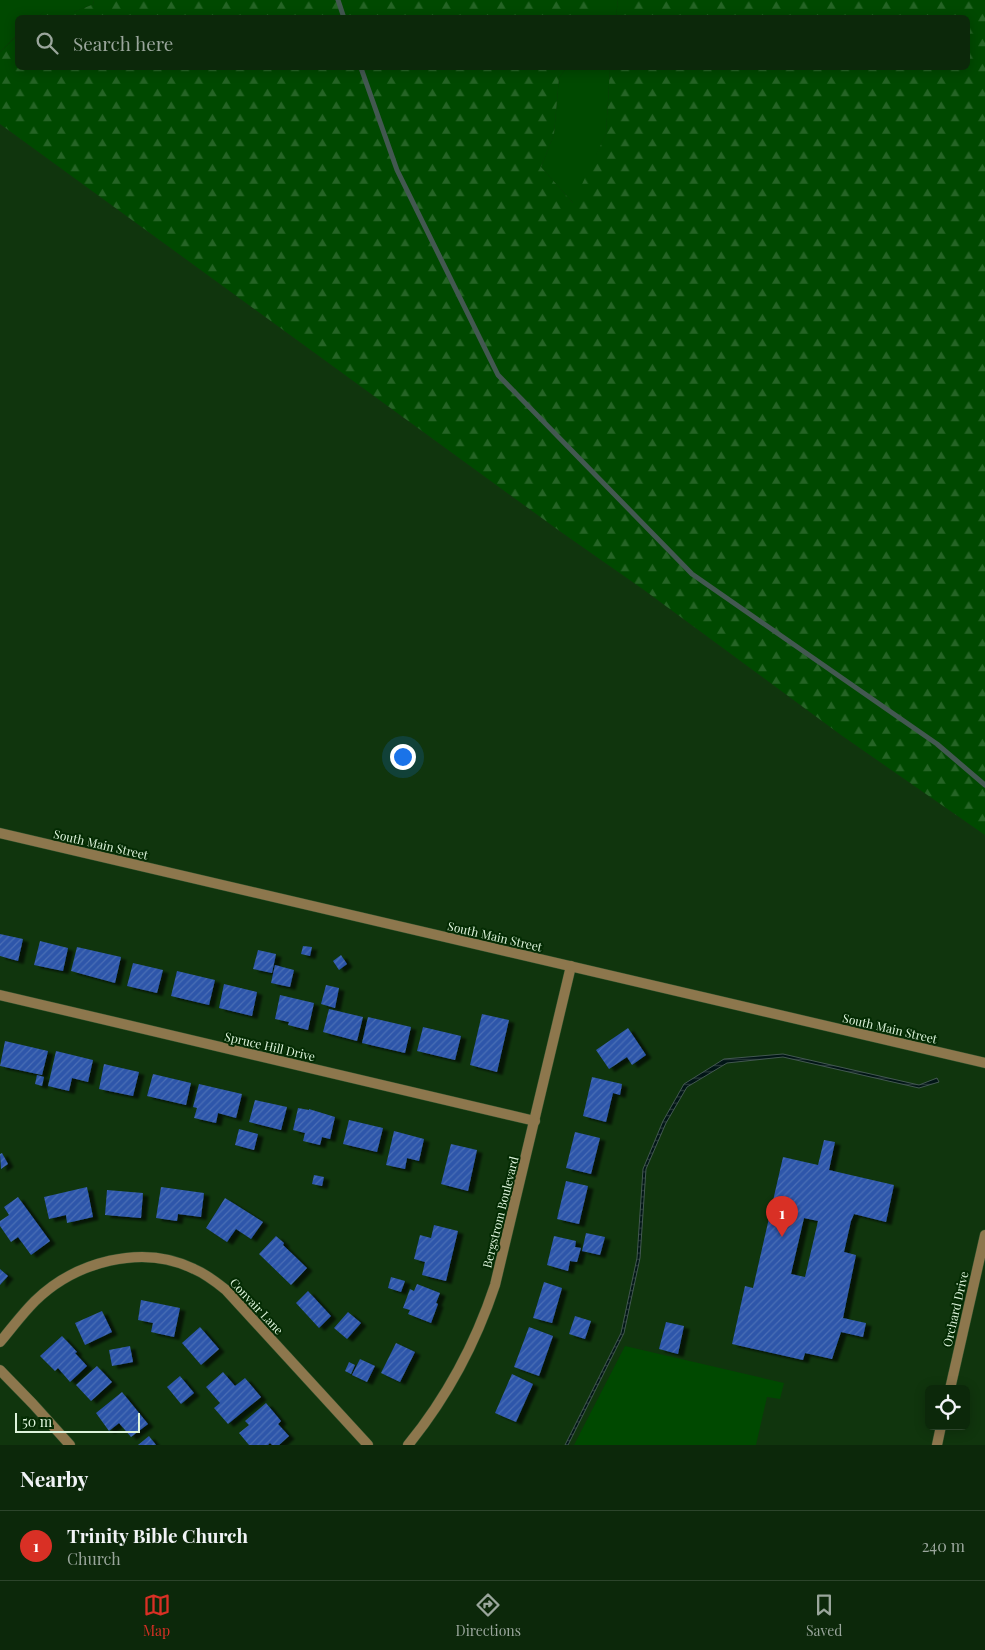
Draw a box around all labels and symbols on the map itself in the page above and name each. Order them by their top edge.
your location [390,744,416,770]
street label: South Main Street [52,825,151,863]
street label: South Main Street [446,917,545,955]
street label: South Main Street [841,1009,940,1047]
street label: Spruce Hill Drive [223,1028,317,1064]
street label: Bergstrom Boulevard [478,1155,522,1269]
pin: 1 [766,1196,798,1237]
street label: Orchard Drive [939,1270,971,1348]
street label: Convair Lane [227,1274,287,1338]
scale bar [15,1410,140,1433]

